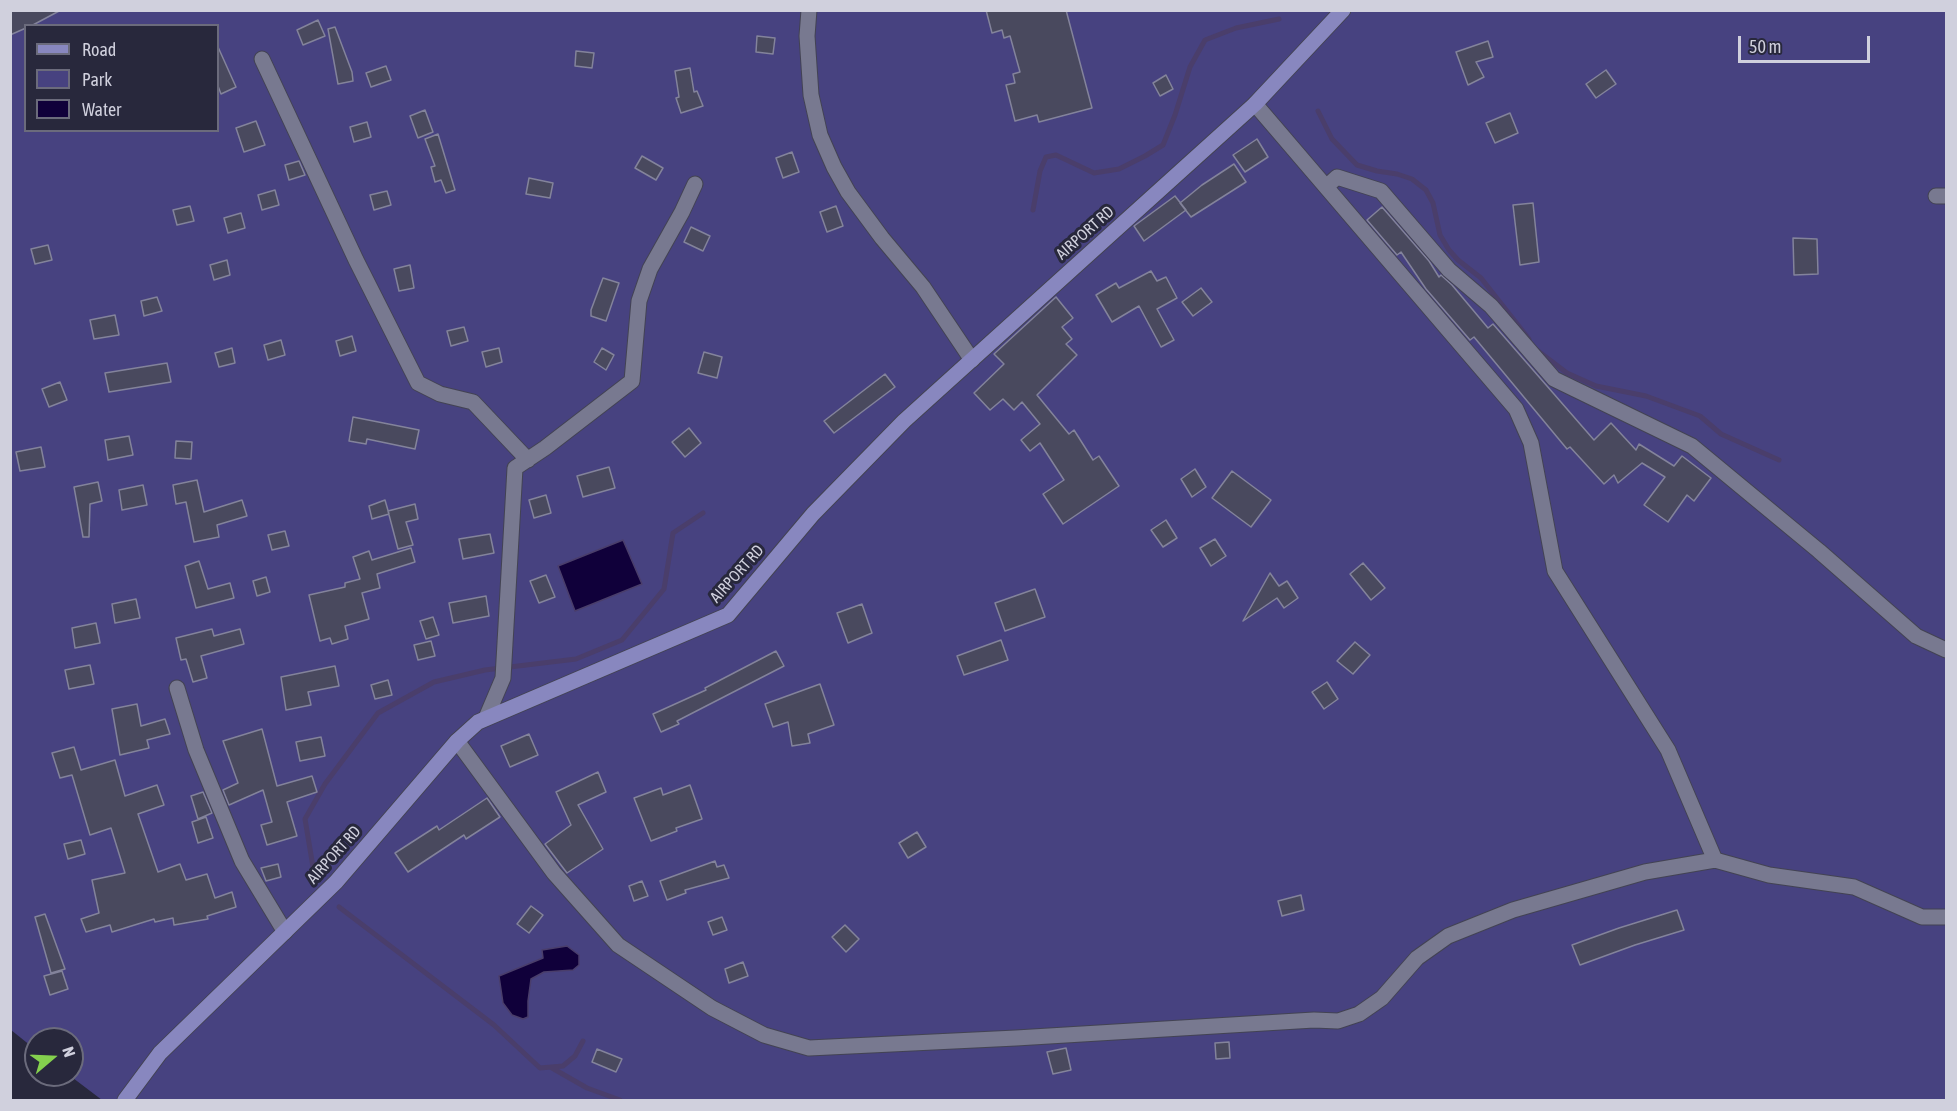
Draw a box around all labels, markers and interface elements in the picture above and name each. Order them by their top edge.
legend [24,24,219,132]
scale bar [1741,24,1873,62]
text: 50 m [1749,36,1781,57]
text: Road [82,39,116,60]
text: Park [82,69,112,90]
text: Water [82,99,121,120]
street label: AIRPORT RD [1052,202,1118,264]
street label: AIRPORT RD [706,541,768,607]
street label: AIRPORT RD [303,822,365,888]
north arrow [24,1027,84,1087]
text: N [59,1044,79,1059]

